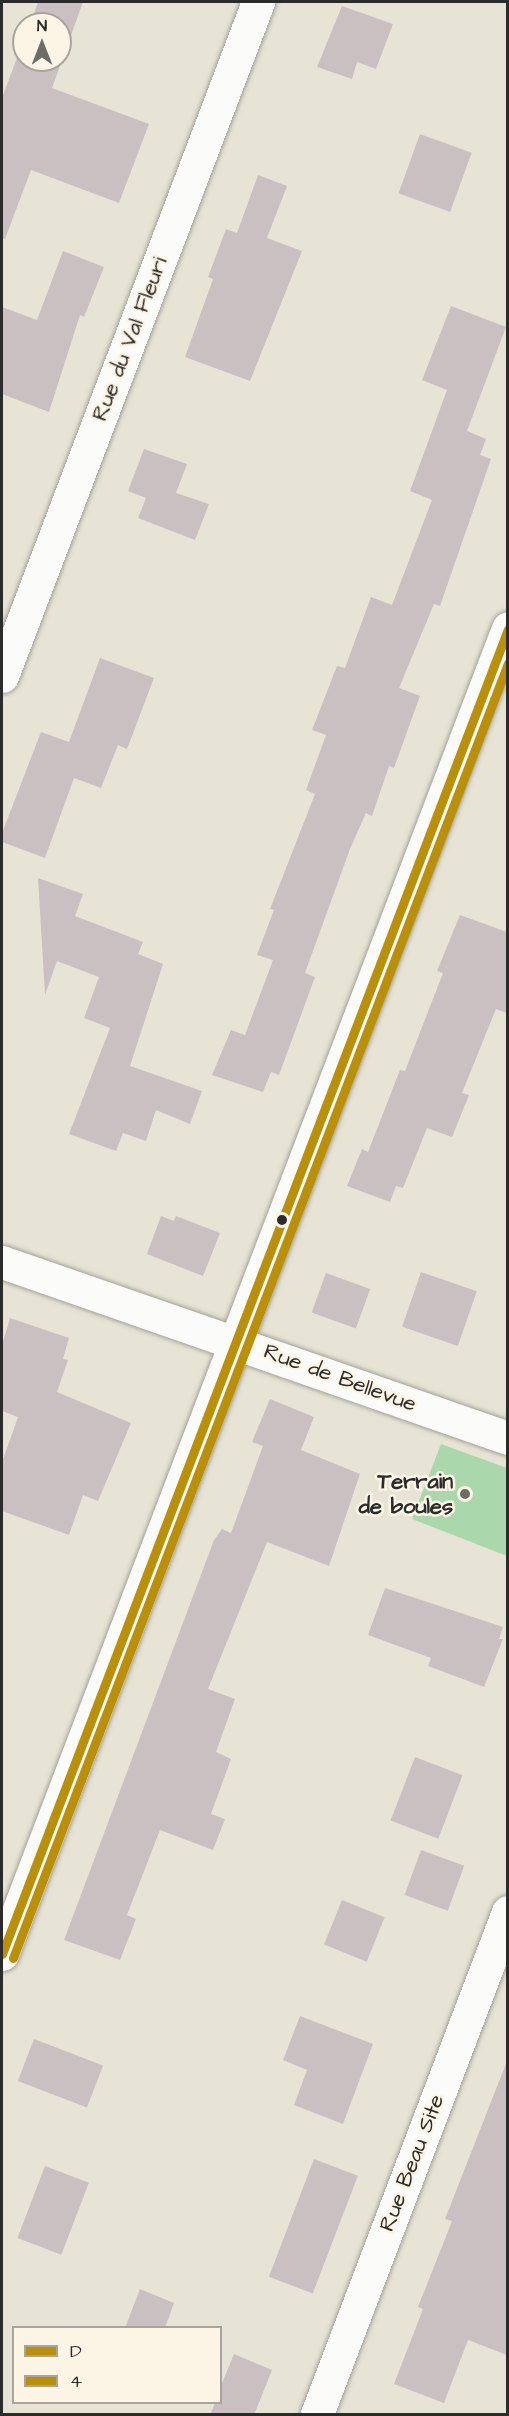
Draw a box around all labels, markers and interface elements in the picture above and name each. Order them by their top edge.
north arrow [12,12,72,72]
text: N [37,15,47,37]
street label: Rue du Val Fleuri [87,253,173,425]
unlabelled marker [276,1214,288,1226]
street label: Rue de Bellevue [260,1338,420,1418]
place label: Terrain de boules [359,1468,453,1520]
marker: Terrain de boules [458,1487,472,1501]
street label: Rue Beau Site [374,2091,450,2235]
legend [12,2326,222,2404]
text: D [70,2339,82,2364]
text: 4 [70,2369,82,2394]

